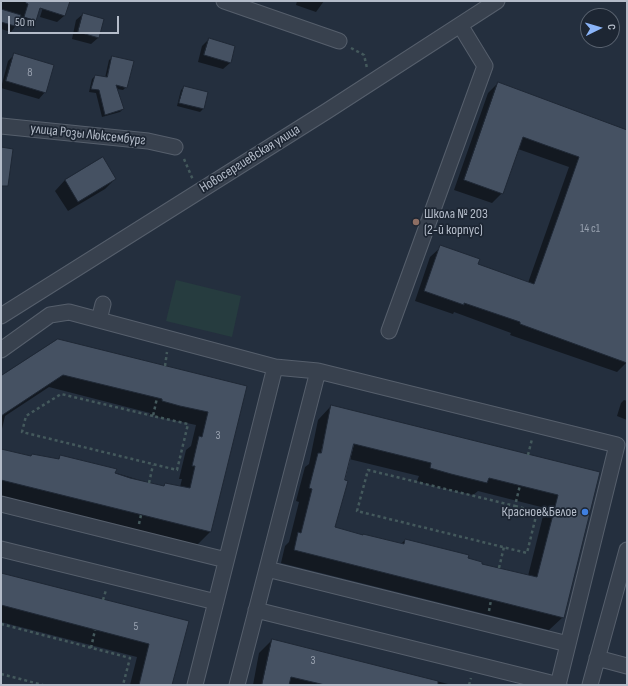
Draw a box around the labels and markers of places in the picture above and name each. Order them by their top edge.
place label: Школа № 203 (2-й корпус) [424,206,488,238]
marker: Школа № 203 (2-й корпус) [411,217,421,227]
place label: Красное&Белое [502,504,577,520]
marker: Красное&Белое [580,507,590,517]

